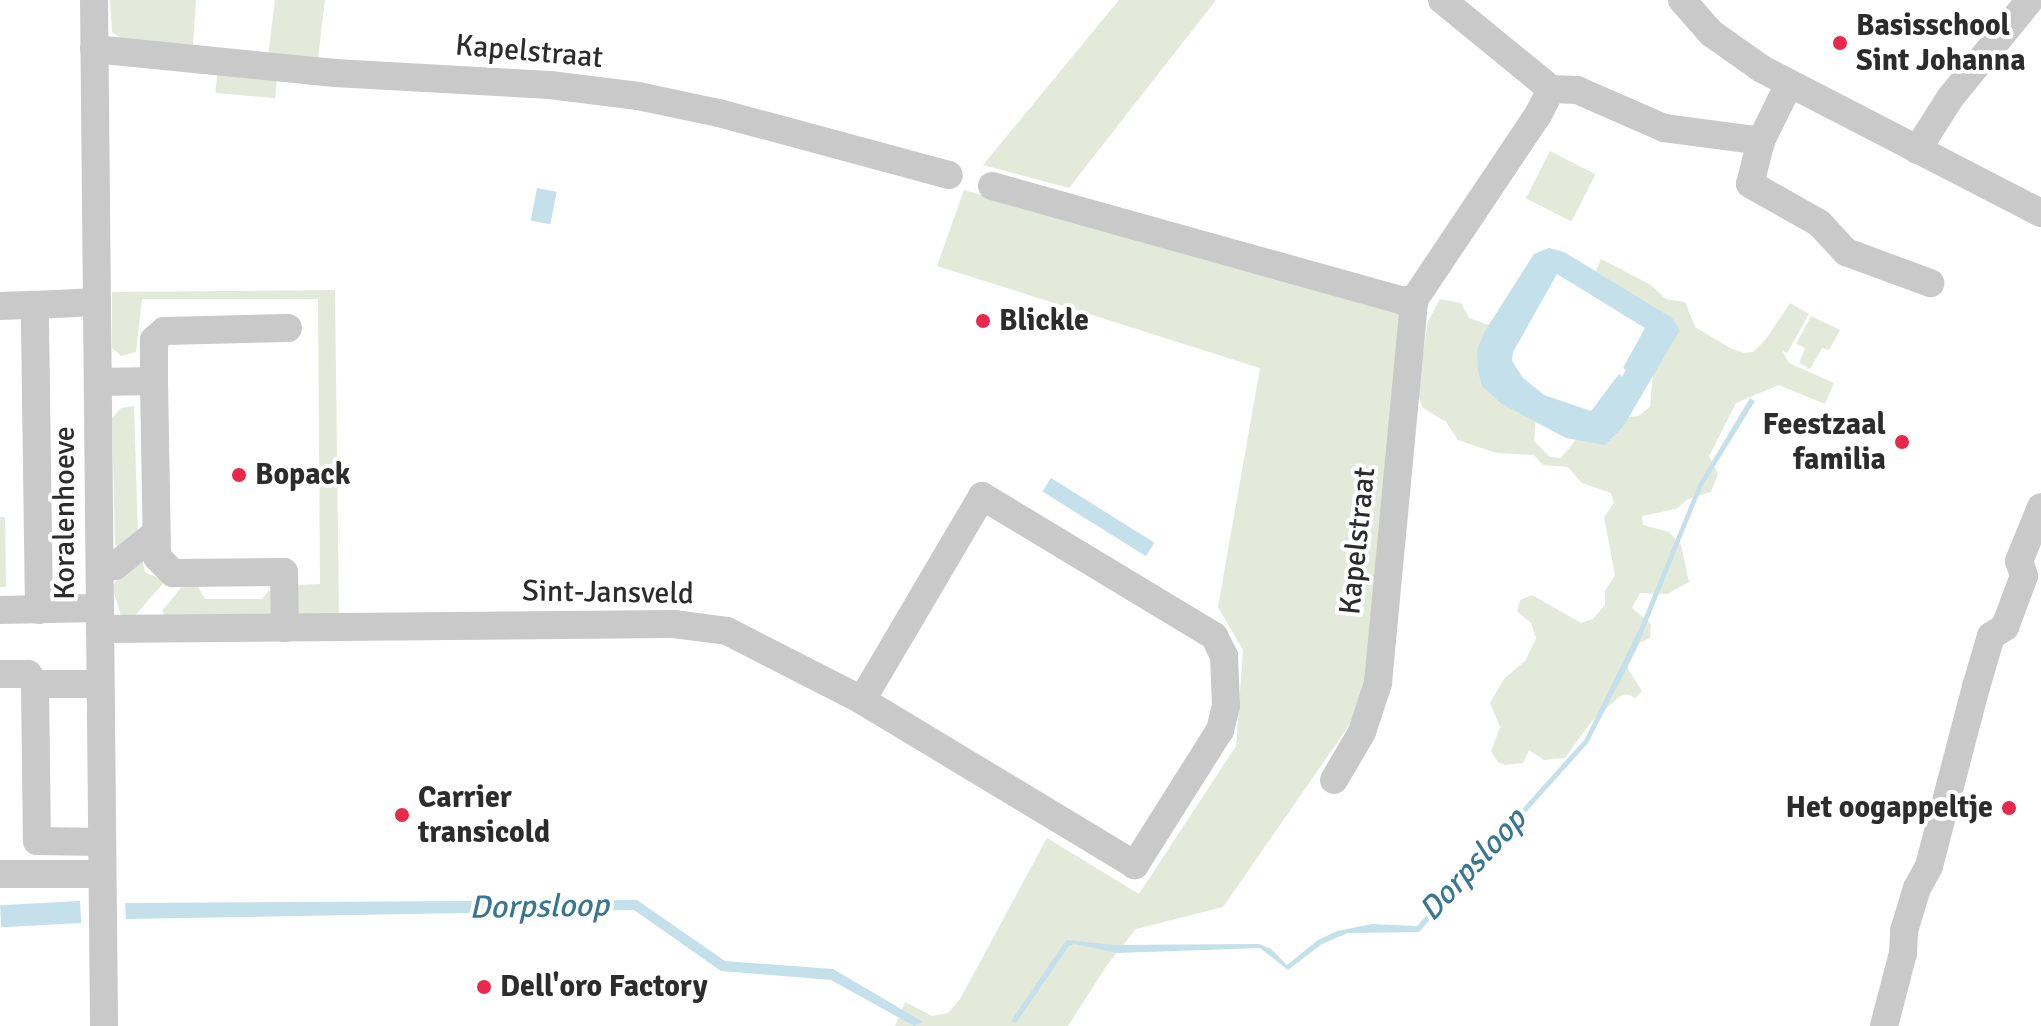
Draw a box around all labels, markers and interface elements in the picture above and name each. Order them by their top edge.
place label: Basisschool Sint Johanna [1856,8,2026,78]
street label: Kapelstraat [454,28,604,76]
marker: Basisschool Sint Johanna [1831,34,1849,52]
place label: Blickle [999,303,1089,339]
marker: Blickle [974,312,992,330]
place label: Feestzaal familia [1763,407,1886,478]
street label: Koralenhoeve [47,426,83,600]
marker: Feestzaal familia [1893,433,1911,451]
place label: Bopack [255,457,350,493]
marker: Bopack [230,466,248,484]
street label: Kapelstraat [1332,466,1384,616]
street label: Sint-Jansveld [522,574,694,612]
place label: Carrier transicold [418,780,550,850]
place label: Het oogappeltje [1785,790,1993,826]
marker: Het oogappeltje [2000,799,2018,817]
water label: Dorpsloop [1411,801,1535,929]
marker: Carrier transicold [393,806,411,824]
water label: Dorpsloop [469,887,609,927]
place label: Dell'oro Factory [500,969,708,1005]
marker: Dell'oro Factory [475,978,493,996]

